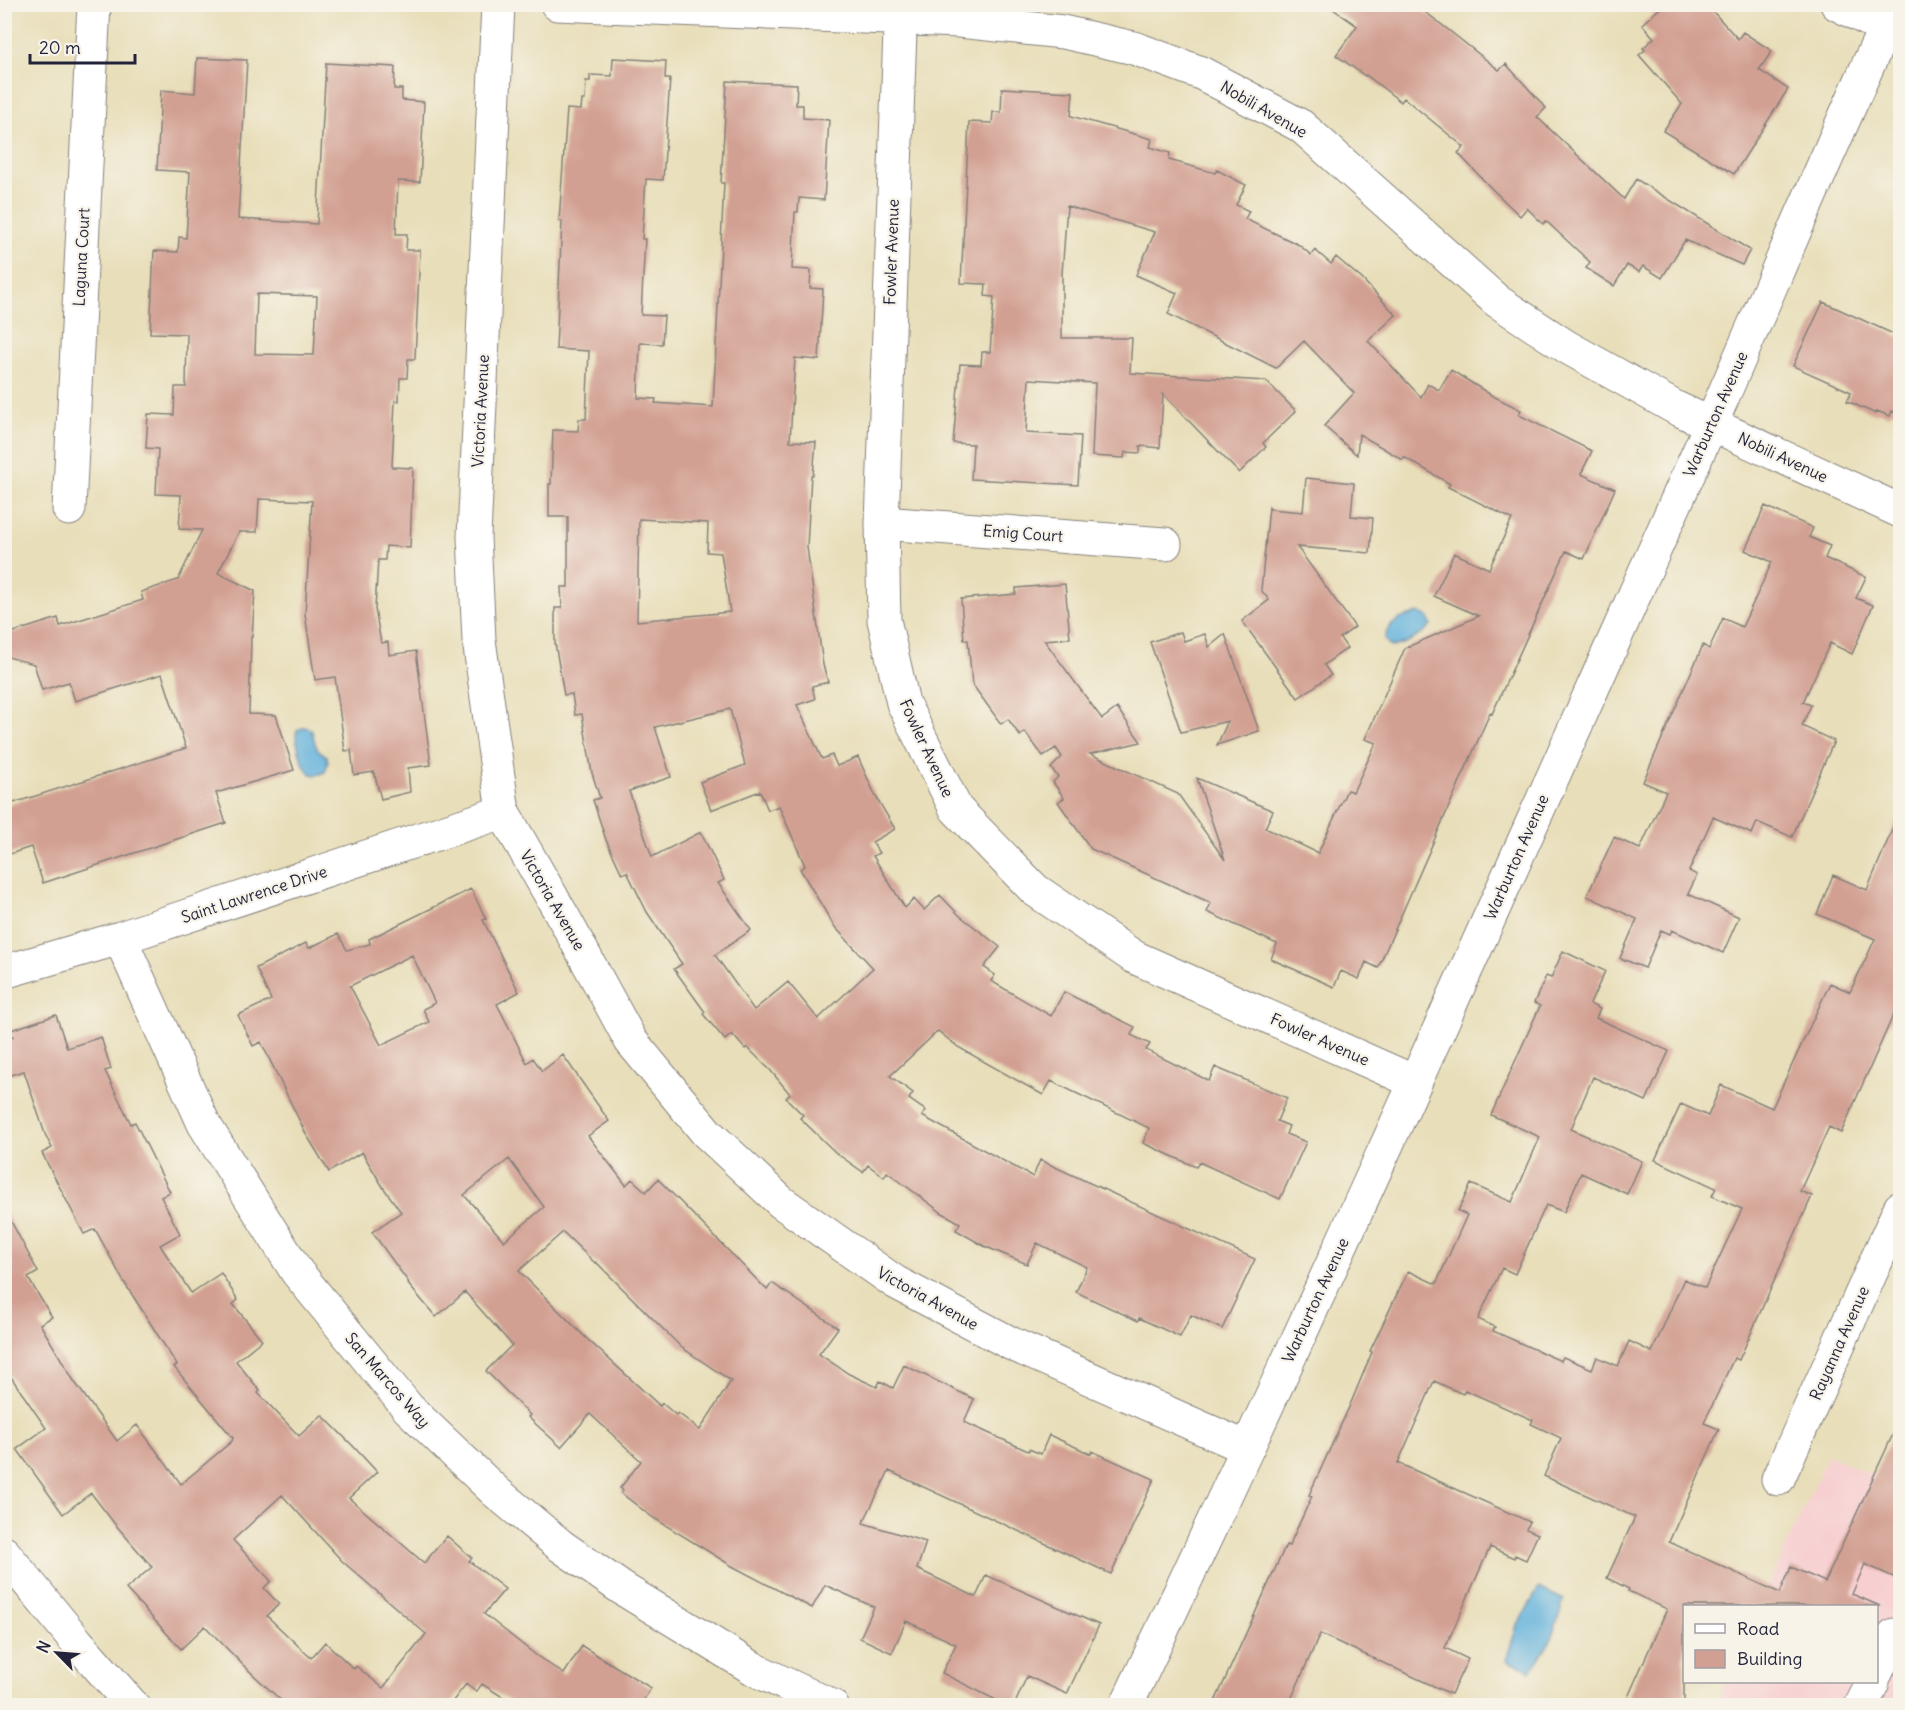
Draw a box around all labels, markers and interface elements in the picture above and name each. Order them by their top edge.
scale bar [30,27,135,65]
text: 20 m [39,36,81,59]
street label: Nobili Avenue [1217,76,1311,142]
street label: Fowler Avenue [879,199,903,305]
street label: Laguna Court [68,207,94,307]
street label: Warburton Avenue [1678,348,1752,480]
street label: Victoria Avenue [467,354,493,468]
street label: Nobili Avenue [1735,427,1831,487]
street label: Emig Court [982,520,1064,546]
street label: Fowler Avenue [896,696,958,800]
street label: Warburton Avenue [1479,791,1553,923]
street label: Victoria Avenue [516,846,590,954]
street label: Saint Lawrence Drive [178,861,330,927]
street label: Fowler Avenue [1267,1008,1373,1070]
street label: Warburton Avenue [1277,1234,1353,1366]
street label: Victoria Avenue [874,1262,982,1334]
street label: Rayanna Avenue [1805,1283,1873,1403]
street label: San Marcos Way [341,1328,435,1432]
legend [1683,1605,1878,1683]
text: Road [1737,1617,1780,1640]
north arrow [27,1623,87,1683]
text: N [32,1637,55,1656]
text: Building [1737,1647,1802,1670]

